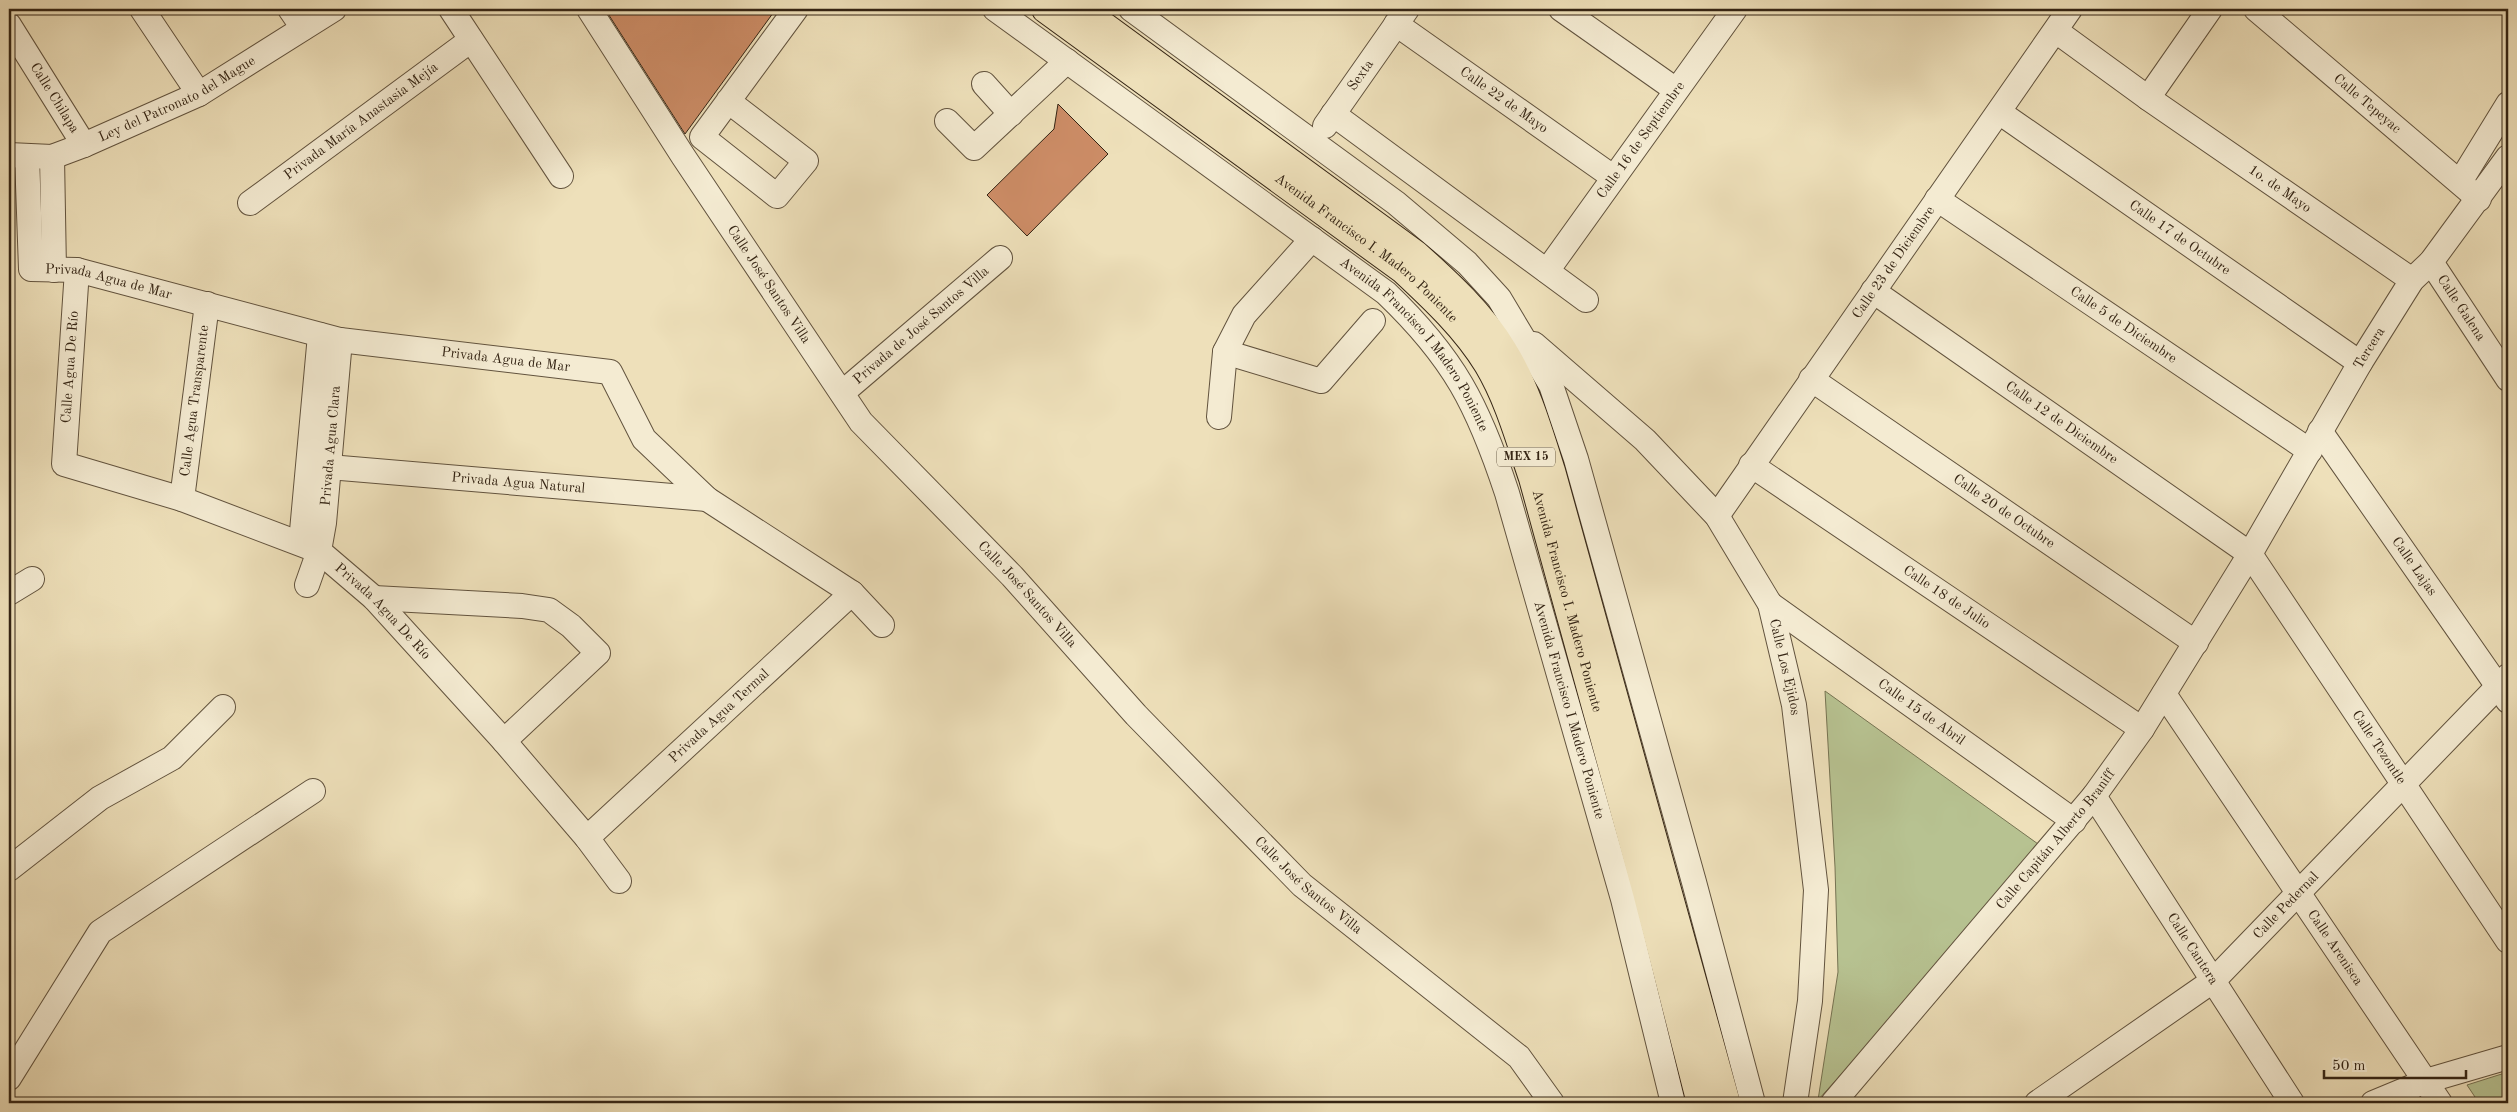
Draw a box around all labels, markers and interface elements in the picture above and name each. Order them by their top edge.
street label: Ley del Patronato del Mague [97,53,258,145]
street label: Sexta [1345,57,1376,93]
street label: Calle Chilapa [27,60,82,136]
street label: Privada María Anastasia Mejía [282,60,441,182]
street label: Calle 22 de Mayo [1457,64,1551,136]
street label: Calle Tepeyac [2331,71,2403,136]
street label: Calle 16 de Septiembre [1594,79,1687,201]
street label: 1o. de Mayo [2246,163,2314,215]
street label: Avenida Francisco I. Madero Poniente [1272,171,1460,325]
street label: Calle 17 de Octubre [2126,198,2233,278]
street label: Calle 23 de Diciembre [1850,204,1937,321]
street label: Calle José Santos Villa [725,223,813,346]
street label: Avenida Francisco I Madero Poniente [1337,255,1491,434]
street label: Privada Agua de Mar [45,262,174,302]
street label: Privada de José Santos Villa [851,264,992,387]
street label: Calle Galena [2435,272,2488,344]
street label: Calle 5 de Diciembre [2068,284,2179,366]
street label: Calle Agua De Río [59,310,81,424]
street label: Calle Agua Transparente [178,324,211,477]
street label: Tercera [2351,325,2388,371]
street label: Privada Agua de Mar [440,345,571,374]
street label: Calle 12 de Diciembre [2003,379,2120,467]
street label: Privada Agua Clara [319,385,343,506]
road number: MEX 15 [1497,448,1555,467]
street label: Privada Agua Natural [451,470,586,496]
street label: Calle 20 de Octubre [1951,472,2057,551]
street label: Avenida Francisco I. Madero Poniente [1530,488,1604,714]
street label: Calle Lajas [2389,534,2439,598]
street label: Calle José Santos Villa [975,539,1079,650]
street label: Privada Agua De Río [332,561,433,662]
street label: Calle 18 de Julio [1901,563,1993,631]
street label: Avenida Francisco I Madero Poniente [1531,600,1607,821]
street label: Calle Los Ejidos [1767,617,1802,716]
street label: Privada Agua Termal [666,666,772,765]
street label: Calle 15 de Abril [1875,676,1968,748]
street label: Calle Tezontle [2349,708,2408,787]
street label: Calle Capitán Alberto Braniff [1994,766,2118,912]
street label: Calle José Santos Villa [1252,834,1365,937]
street label: Calle Pedernal [2251,869,2321,942]
street label: Calle Arenisca [2305,907,2366,988]
street label: Calle Cantera [2164,911,2221,987]
scale bar [2324,1047,2467,1079]
text: 50 m [2332,1059,2366,1074]

